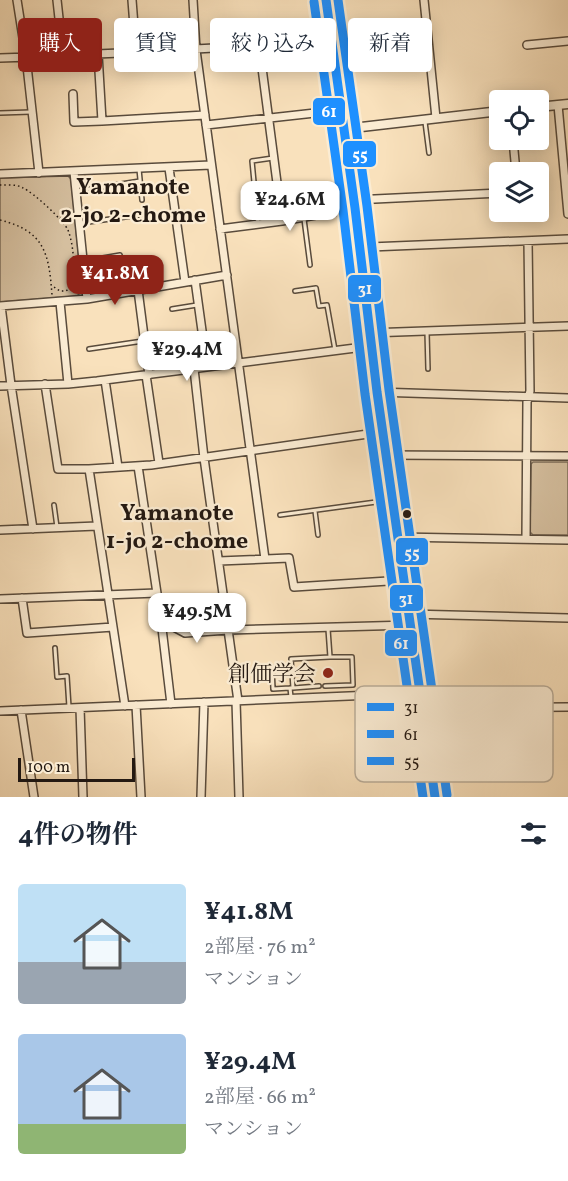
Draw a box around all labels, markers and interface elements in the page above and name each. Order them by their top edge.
chip: 購入 [18,18,102,72]
chip: 賃貸 [114,18,198,72]
chip: 絞り込み [210,18,336,72]
chip: 新着 [348,18,432,72]
map controls [489,90,549,222]
button: locate [489,90,549,150]
line badge: 61 [312,97,346,126]
text: 61 [321,102,337,124]
line badge: 55 [342,140,377,168]
text: 55 [352,145,368,167]
button: layers [489,162,549,222]
district label: Yamanote 2-jo 2-chome [60,171,206,233]
pin: ¥24.6M [241,181,339,232]
text: ¥24.6M [255,186,325,214]
pin: ¥41.8M [66,255,164,306]
text: ¥41.8M [81,260,149,288]
line badge: 31 [347,274,382,303]
text: 31 [358,279,372,301]
pin: ¥29.4M [138,331,236,382]
text: ¥29.4M [151,336,223,364]
district label: Yamanote 1-jo 2-chome [106,497,248,559]
unlabelled marker [401,508,413,520]
line badge: 55 [395,537,429,566]
text: 55 [404,543,420,565]
line badge: 31 [389,584,424,612]
text: 31 [399,589,413,611]
pin: ¥49.5M [148,593,246,644]
text: ¥49.5M [162,598,232,626]
line badge: 61 [384,629,418,657]
text: 61 [393,634,409,656]
place label: 創価学会 [228,660,316,691]
marker: 創価学会 [321,666,335,680]
legend [355,686,553,782]
text: 31 [404,698,418,720]
text: 61 [404,725,418,747]
text: 55 [404,752,419,774]
scale bar [18,755,135,782]
text: 100 m [27,757,70,779]
icon: filters [517,817,550,850]
text: 4件の物件 [18,818,138,854]
text: ¥41.8M [204,894,293,930]
icon: home [66,908,138,980]
text: 2部屋 · 76 m² [204,934,316,962]
text: マンション [204,966,303,994]
text: ¥29.4M [204,1044,296,1080]
icon: home [66,1058,138,1130]
text: 2部屋 · 66 m² [204,1084,316,1112]
text: マンション [204,1116,303,1144]

